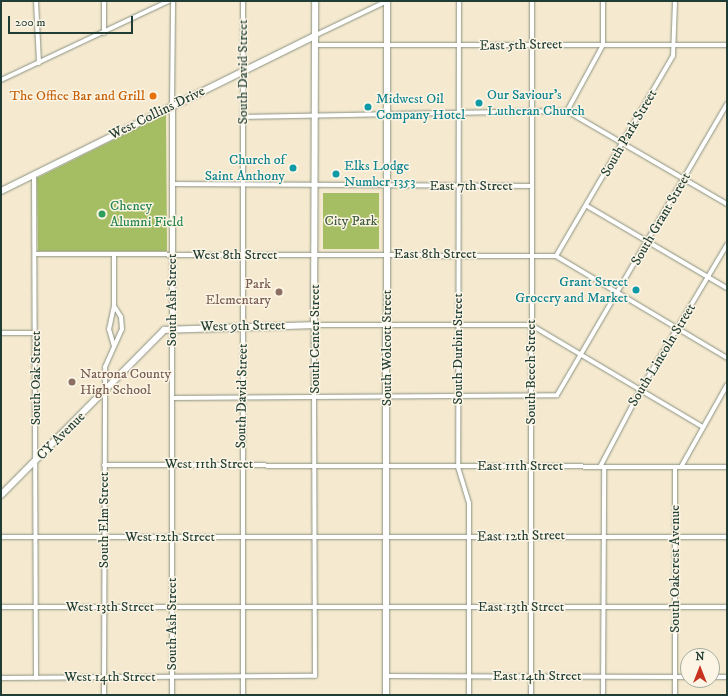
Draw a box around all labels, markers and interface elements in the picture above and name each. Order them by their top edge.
scale bar [10,8,135,34]
text: 200 m [15,15,45,30]
street label: South David Street [235,20,251,124]
street label: East 5th Street [479,36,563,54]
street label: West Collins Drive [106,83,208,143]
street label: South Park Street [597,86,661,180]
place label: Our Saviour's Lutheran Church [487,87,585,120]
place label: The Office Bar and Grill [9,88,145,104]
marker: The Office Bar and Grill [148,91,158,101]
place label: Midwest Oil Company Hotel [376,91,465,124]
marker: Our Saviour's Lutheran Church [474,98,484,108]
marker: Midwest Oil Company Hotel [363,102,373,112]
place label: Church of Saint Anthony [205,152,285,184]
place label: Elks Lodge Number 1353 [344,158,416,190]
marker: Church of Saint Anthony [288,163,298,173]
marker: Elks Lodge Number 1353 [331,169,341,179]
street label: South Grant Street [628,170,694,268]
street label: East 7th Street [429,178,513,194]
place label: Cheney Alumni Field [110,198,183,230]
marker: Cheney Alumni Field [97,209,107,219]
park label: City Park [324,213,378,229]
street label: East 8th Street [394,246,476,262]
street label: West 8th Street [192,247,278,263]
street label: South Ash Street [164,254,180,346]
place label: Grant Street Grocery and Market [515,274,628,306]
place label: Park Elementary [205,276,271,308]
street label: South Center Street [307,284,323,394]
marker: Grant Street Grocery and Market [631,285,641,295]
marker: Park Elementary [274,287,284,297]
street label: South Wolcott Street [379,290,395,406]
street label: South Durbin Street [450,293,466,405]
street label: South Lincoln Street [625,300,699,410]
street label: West 9th Street [200,317,286,335]
street label: South Beech Street [523,319,539,425]
street label: South Oak Street [28,331,44,425]
street label: South David Street [233,343,251,449]
place label: Natrona County High School [80,366,171,398]
marker: Natrona County High School [67,377,77,387]
street label: CY Avenue [33,408,89,464]
street label: West 11th Street [165,456,253,472]
street label: East 11th Street [477,458,563,474]
street label: South Elm Street [96,472,112,568]
street label: South Oakcrest Avenue [667,505,683,633]
street label: East 12th Street [477,527,565,545]
street label: West 12th Street [125,529,215,545]
street label: South Ash Street [164,578,180,670]
street label: West 13th Street [66,599,154,615]
street label: East 13th Street [478,599,564,615]
north arrow [680,648,720,688]
text: N [695,650,705,664]
street label: East 14th Street [492,668,582,684]
street label: West 14th Street [64,669,156,685]

